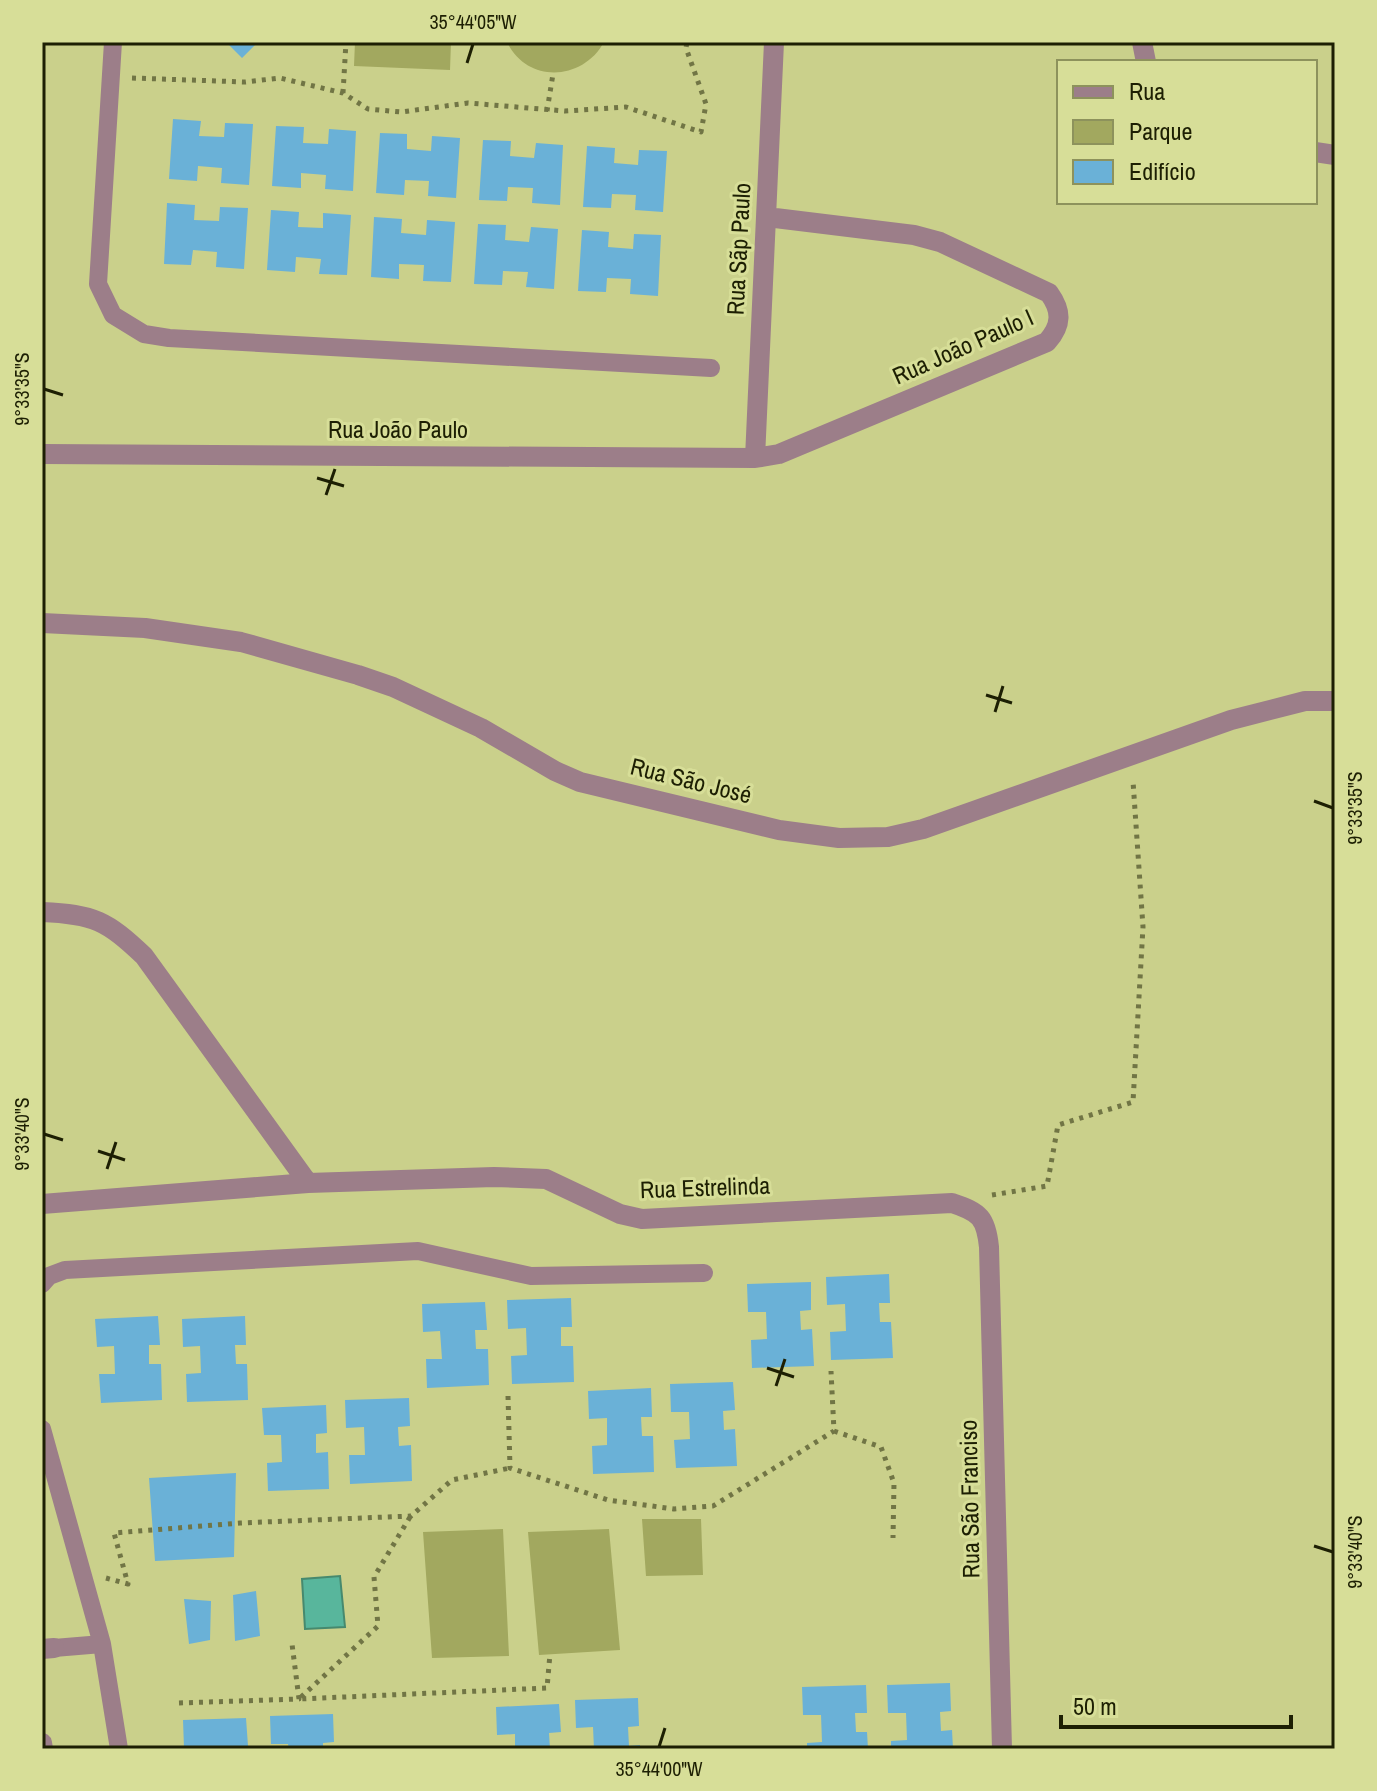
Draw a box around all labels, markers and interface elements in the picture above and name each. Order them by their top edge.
text: 35°44'05"W [429,8,517,35]
legend [1057,60,1317,204]
text: Rua [1129,75,1165,107]
text: Parque [1129,115,1192,147]
text: Edifício [1129,155,1196,187]
street label: Rua Sãp Paulo [719,182,757,316]
street label: Rua João Paulo I [887,301,1038,391]
text: 9°33'35"S [8,352,35,426]
street label: Rua João Paulo [328,413,468,445]
street label: Rua São José [627,750,755,811]
text: 9°33'35"S [1341,771,1368,845]
text: 9°33'40"S [8,1097,35,1171]
street label: Rua Estrelinda [639,1169,771,1205]
street label: Rua São Franciso [952,1419,986,1579]
text: 9°33'40"S [1341,1515,1368,1589]
scale bar [1061,1679,1291,1729]
text: 50 m [1073,1690,1117,1722]
text: 35°44'00"W [615,1755,703,1782]

